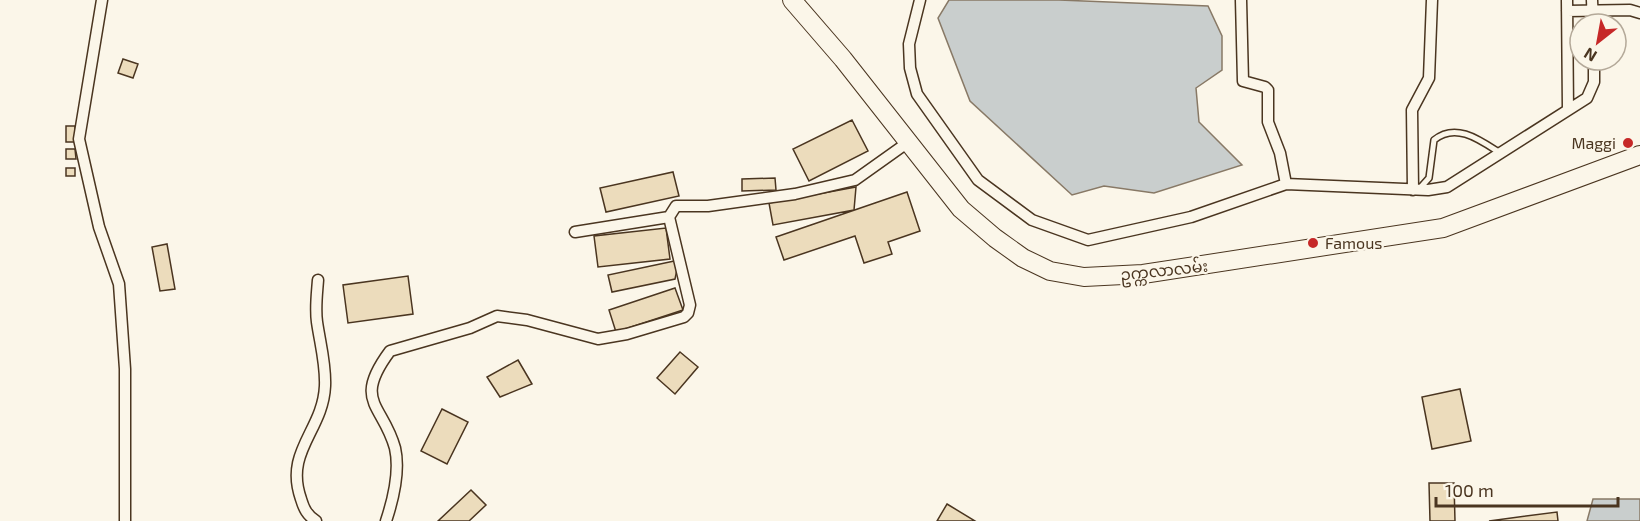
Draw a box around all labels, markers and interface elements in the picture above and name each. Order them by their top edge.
north arrow [1568,12,1628,72]
text: N [1580,44,1600,66]
place label: Maggi [1571,133,1616,152]
marker: Maggi [1621,136,1635,150]
place label: Famous [1325,233,1382,252]
marker: Famous [1306,236,1320,250]
street label: ဥက္ကလာလမ်း [1119,254,1209,289]
scale bar [1436,470,1618,508]
text: 100 m [1445,479,1494,501]

